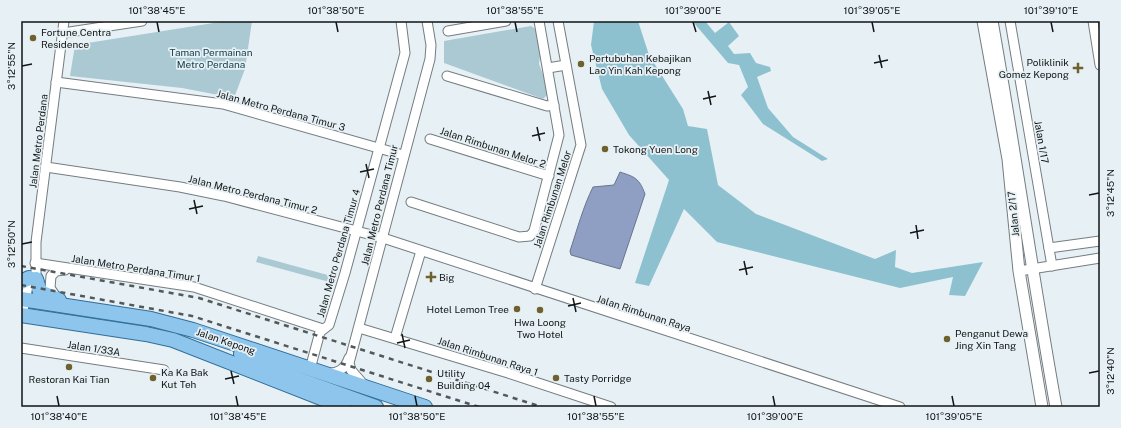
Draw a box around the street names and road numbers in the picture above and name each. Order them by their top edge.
street label: Jalan Metro Perdana Timur 3 [215,87,347,133]
street label: Jalan Metro Perdana [26,93,50,189]
street label: Jalan 1/17 [1032,119,1052,165]
street label: Jalan Rimbunan Melor 2 [439,124,547,170]
street label: Jalan Metro Perdana Timur [358,143,400,267]
street label: Jalan Rimbunan Melor [531,149,574,249]
street label: Jalan Metro Perdana Timur 2 [187,172,319,216]
street label: Jalan Metro Perdana Timur 4 [314,188,362,318]
street label: Jalan 2/17 [1005,191,1021,237]
street label: Jalan Metro Perdana Timur 1 [71,252,201,284]
street label: Jalan Rimbunan Raya [595,292,693,334]
street label: Jalan Kepong [195,325,257,357]
street label: Jalan Rimbunan Raya 1 [436,334,540,378]
street label: Jalan 1/33A [67,338,121,358]

